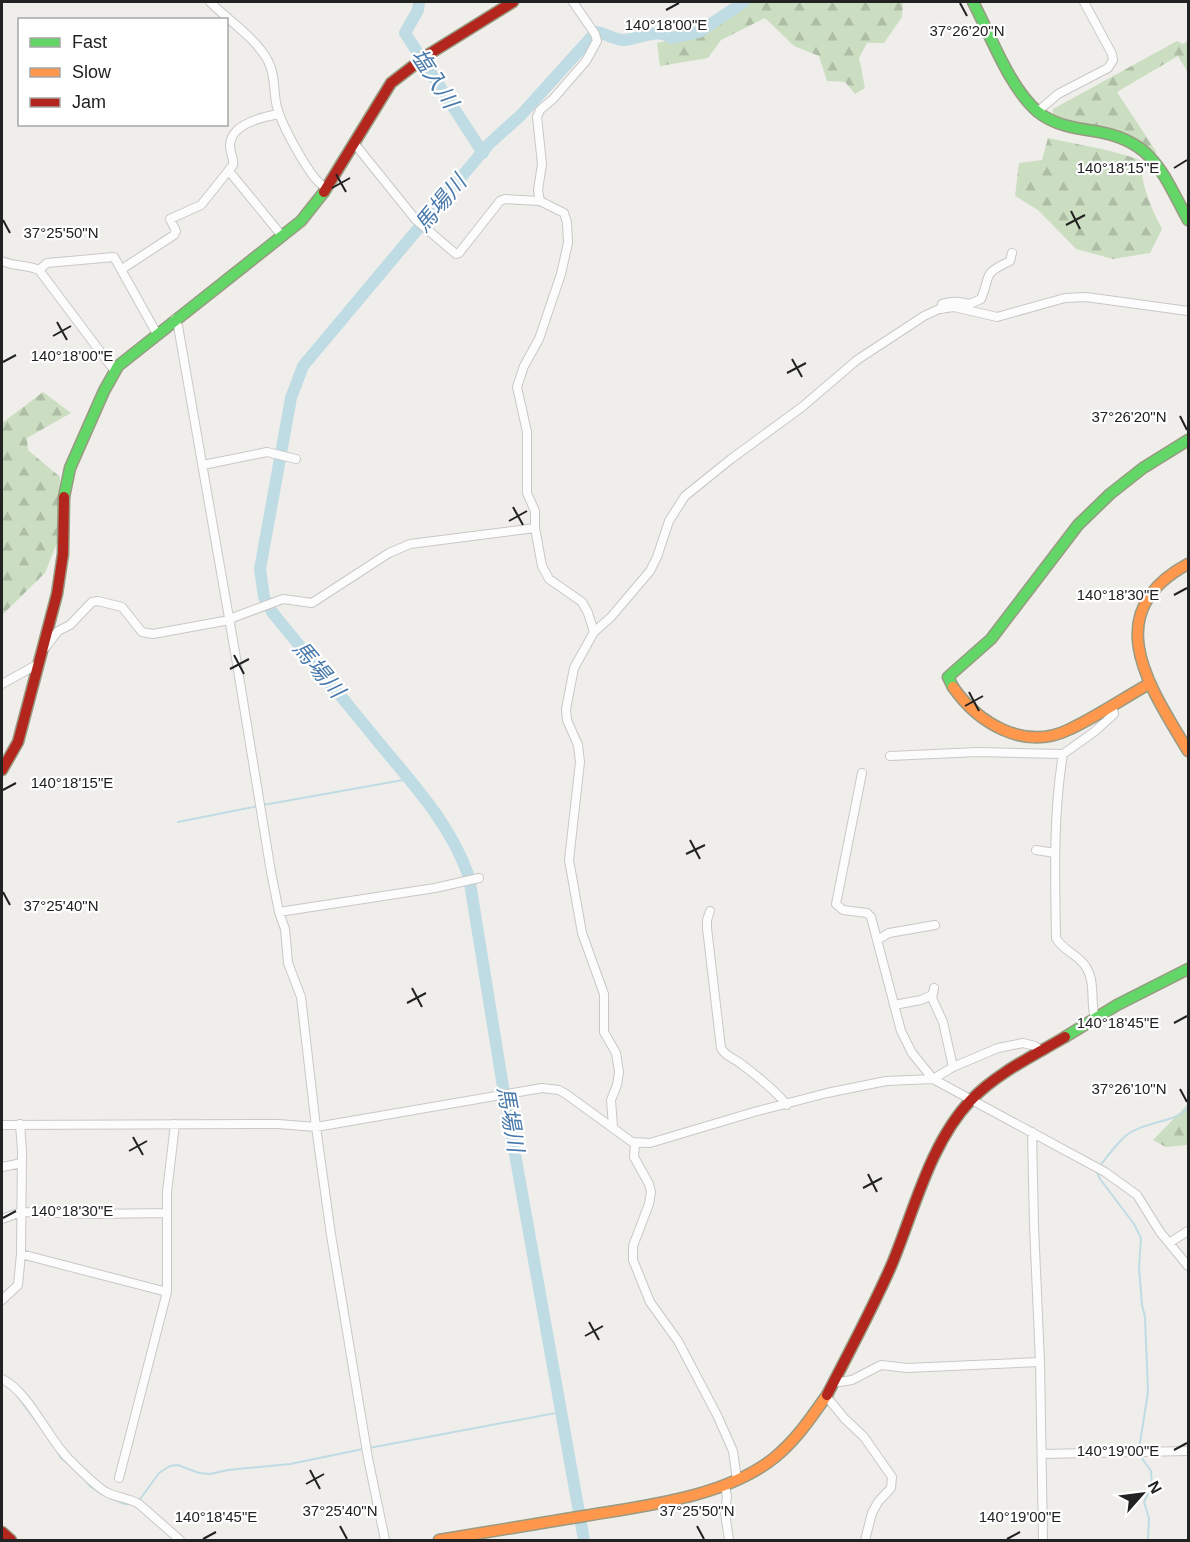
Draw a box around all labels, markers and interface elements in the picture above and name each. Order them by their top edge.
text: 140°18'00"E [625,16,707,33]
legend [18,18,228,126]
text: 37°26'20"N [929,22,1005,39]
text: Fast [72,32,107,52]
water label: 塩入川 [406,44,464,114]
text: Slow [72,62,112,82]
text: Jam [72,92,106,112]
text: 140°18'15"E [1077,159,1159,176]
water label: 馬場川 [410,168,472,237]
text: 37°25'50"N [23,224,99,241]
text: 140°18'00"E [31,347,113,364]
text: 37°26'20"N [1091,408,1167,425]
text: 140°18'30"E [1077,586,1159,603]
water label: 馬場川 [288,636,351,704]
text: 140°18'15"E [31,774,113,791]
text: 37°25'40"N [23,897,99,914]
text: 140°18'45"E [1077,1014,1159,1031]
text: 37°26'10"N [1091,1080,1167,1097]
water label: 馬場川 [492,1084,529,1156]
text: 140°18'30"E [31,1202,113,1219]
text: 140°19'00"E [1077,1442,1159,1459]
north arrow [1112,1464,1172,1524]
text: N [1145,1478,1165,1496]
text: 37°25'40"N [302,1502,378,1519]
text: 37°25'50"N [659,1502,735,1519]
text: 140°18'45"E [175,1508,257,1525]
text: 140°19'00"E [979,1508,1061,1525]

